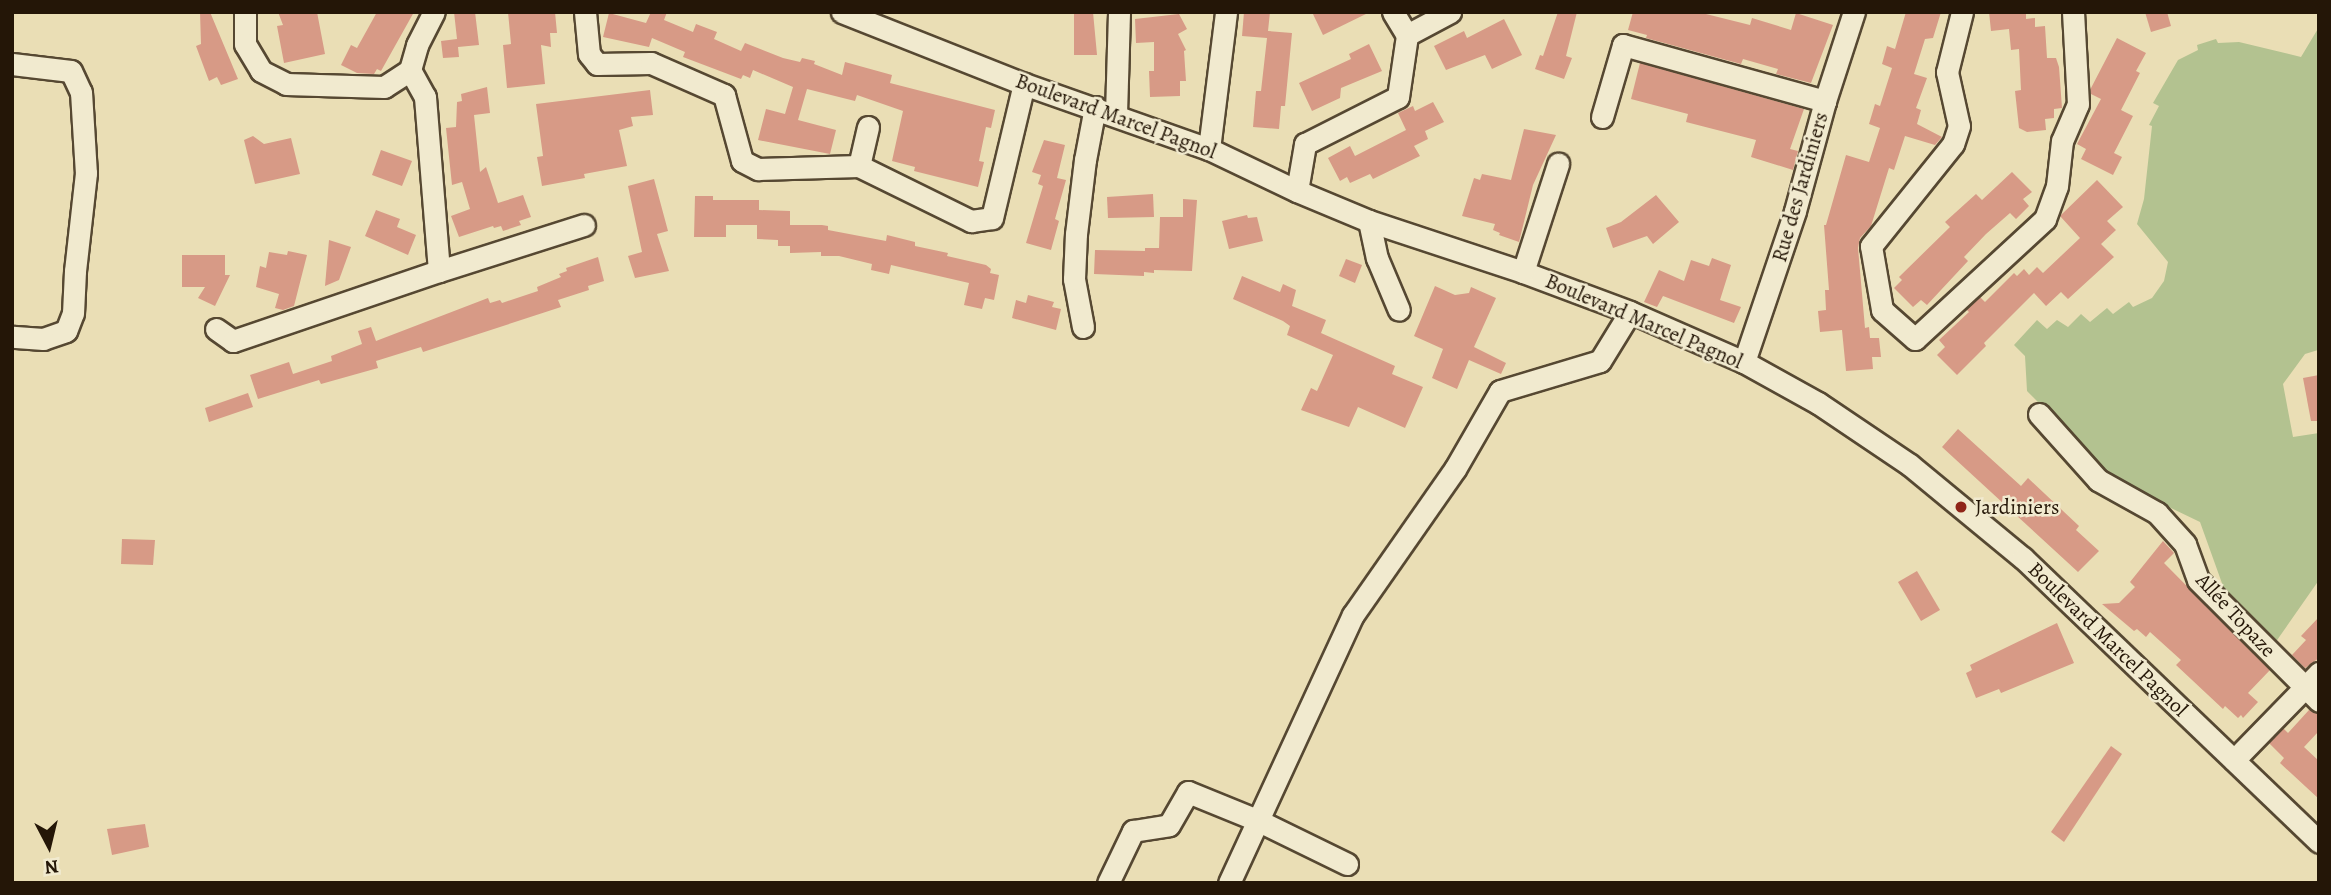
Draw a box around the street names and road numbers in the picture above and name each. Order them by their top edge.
street label: Boulevard Marcel Pagnol [1012,68,1220,164]
street label: Rue des Jardiniers [1767,109,1833,265]
street label: Boulevard Marcel Pagnol [1542,268,1746,374]
street label: Boulevard Marcel Pagnol [2023,556,2193,722]
street label: Allée Topaze [2191,568,2281,662]

